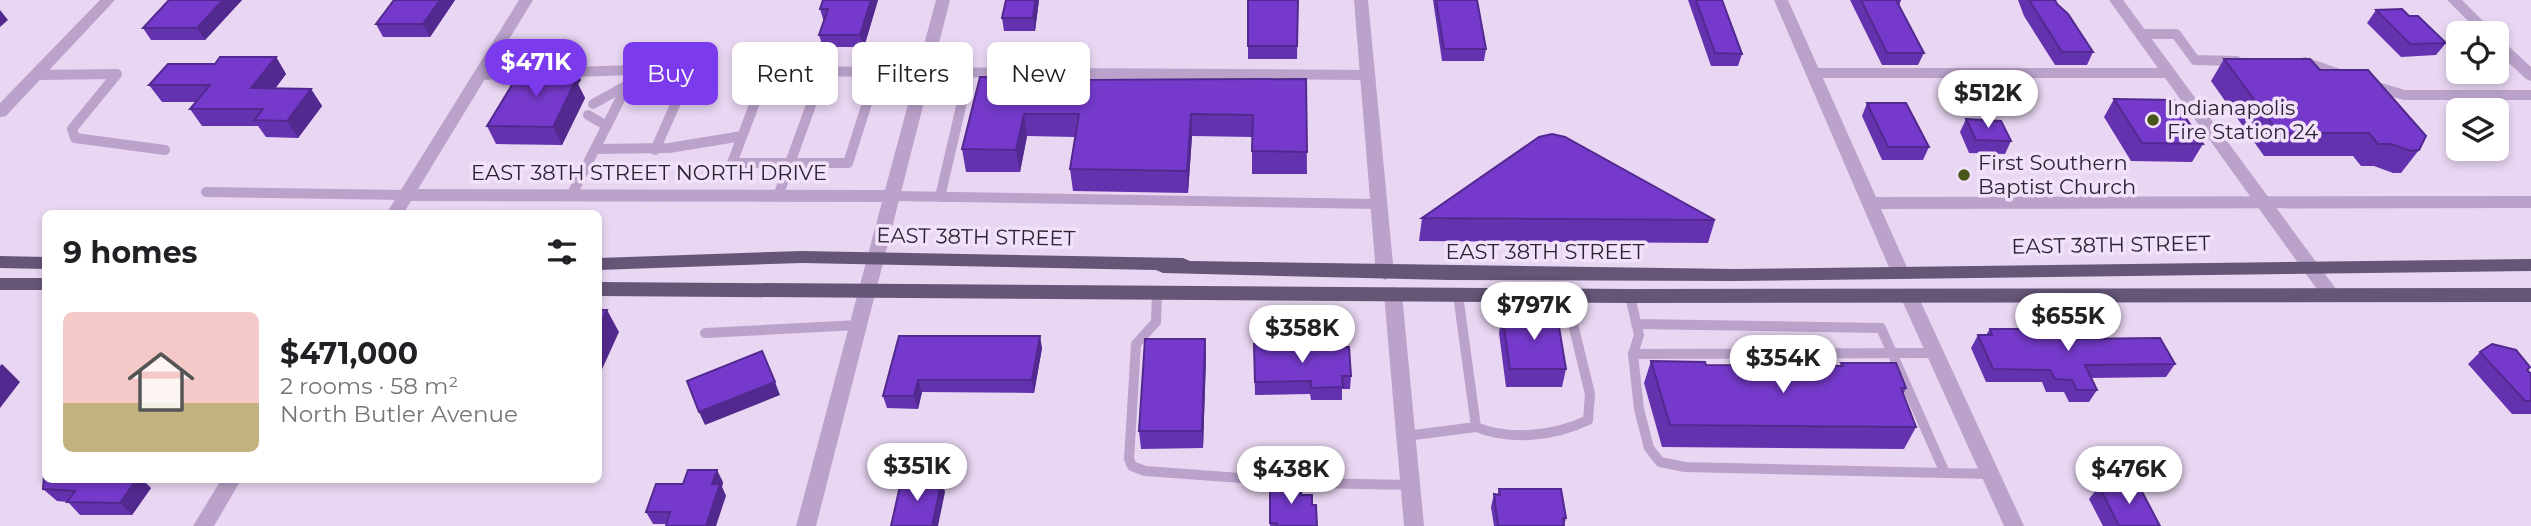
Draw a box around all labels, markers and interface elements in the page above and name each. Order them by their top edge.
map controls [2446,21,2509,161]
button: locate [2446,21,2509,84]
pin: $471K [487,40,585,99]
chip: Buy [623,42,718,105]
chip: Rent [732,42,838,105]
chip: Filters [852,42,973,105]
chip: New [987,42,1090,105]
text: $471K [501,48,571,76]
pin: $512K [1939,71,2037,130]
text: $512K [1954,79,2022,107]
place label: Indianapolis Fire Station 24 [2167,95,2318,144]
button: layers [2446,98,2509,161]
marker: Indianapolis Fire Station 24 [2145,112,2161,128]
place label: First Southern Baptist Church [1978,150,2136,199]
street label: EAST 38TH STREET NORTH DRIVE [471,160,827,185]
marker: First Southern Baptist Church [1956,167,1972,183]
street label: EAST 38TH STREET [876,222,1076,251]
street label: EAST 38TH STREET [2011,230,2211,259]
icon: filters [543,233,581,271]
text: 9 homes [63,234,198,271]
street label: EAST 38TH STREET [1445,239,1645,264]
pin: $797K [1485,282,1583,342]
text: $797K [1497,291,1571,319]
pin: $655K [2019,294,2117,353]
text: $655K [2031,302,2105,330]
pin: $358K [1253,306,1351,365]
text: $358K [1265,314,1339,342]
text: $471,000 [280,335,418,372]
pin: $354K [1734,336,1832,395]
icon: home [119,340,203,424]
text: $354K [1746,344,1820,372]
text: 2 rooms · 58 m² [280,372,458,400]
text: North Butler Avenue [280,400,518,428]
pin: $351K [868,444,966,503]
pin: $438K [1242,447,1340,506]
pin: $476K [2080,447,2178,506]
text: $351K [883,452,951,480]
text: $438K [1253,455,1329,483]
text: $476K [2091,455,2167,483]

